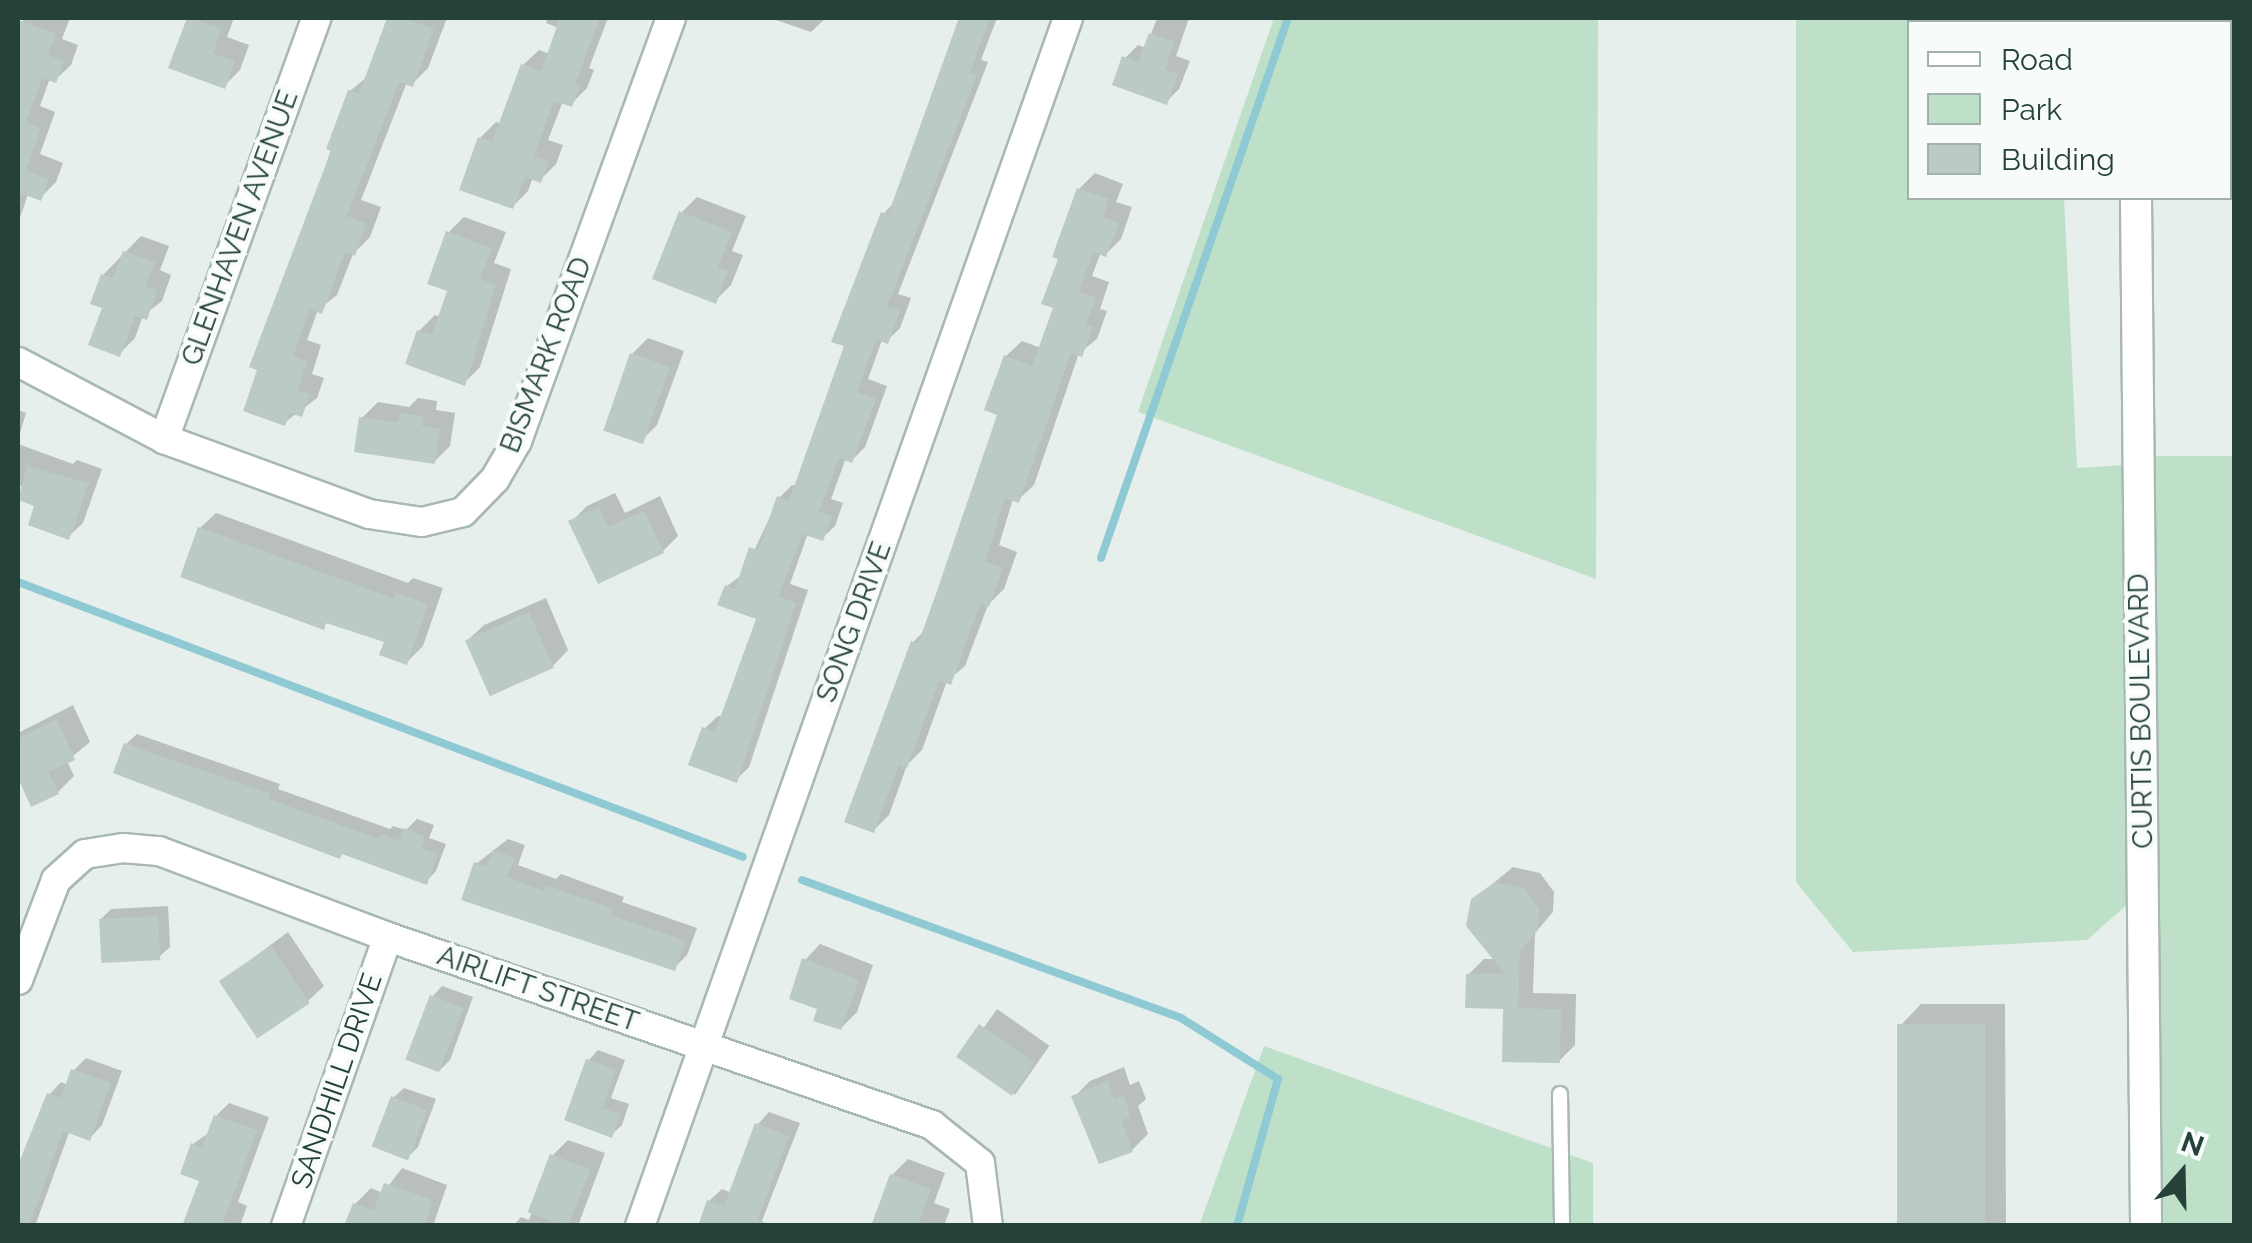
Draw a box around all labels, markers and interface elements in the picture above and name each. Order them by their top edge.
legend [1907,20,2232,200]
text: Road [2001,42,2073,77]
street label: GLENHAVEN AVENUE [174,86,306,370]
text: Park [2001,92,2062,127]
text: Building [2001,142,2115,177]
street label: BISMARK ROAD [493,252,599,458]
street label: SONG DRIVE [809,537,899,707]
street label: CURTIS BOULEVARD [2122,573,2160,849]
street label: AIRLIFT STREET [432,939,644,1039]
street label: SANDHILL DRIVE [284,969,390,1193]
north arrow [2132,1123,2232,1223]
text: N [2177,1125,2208,1163]

